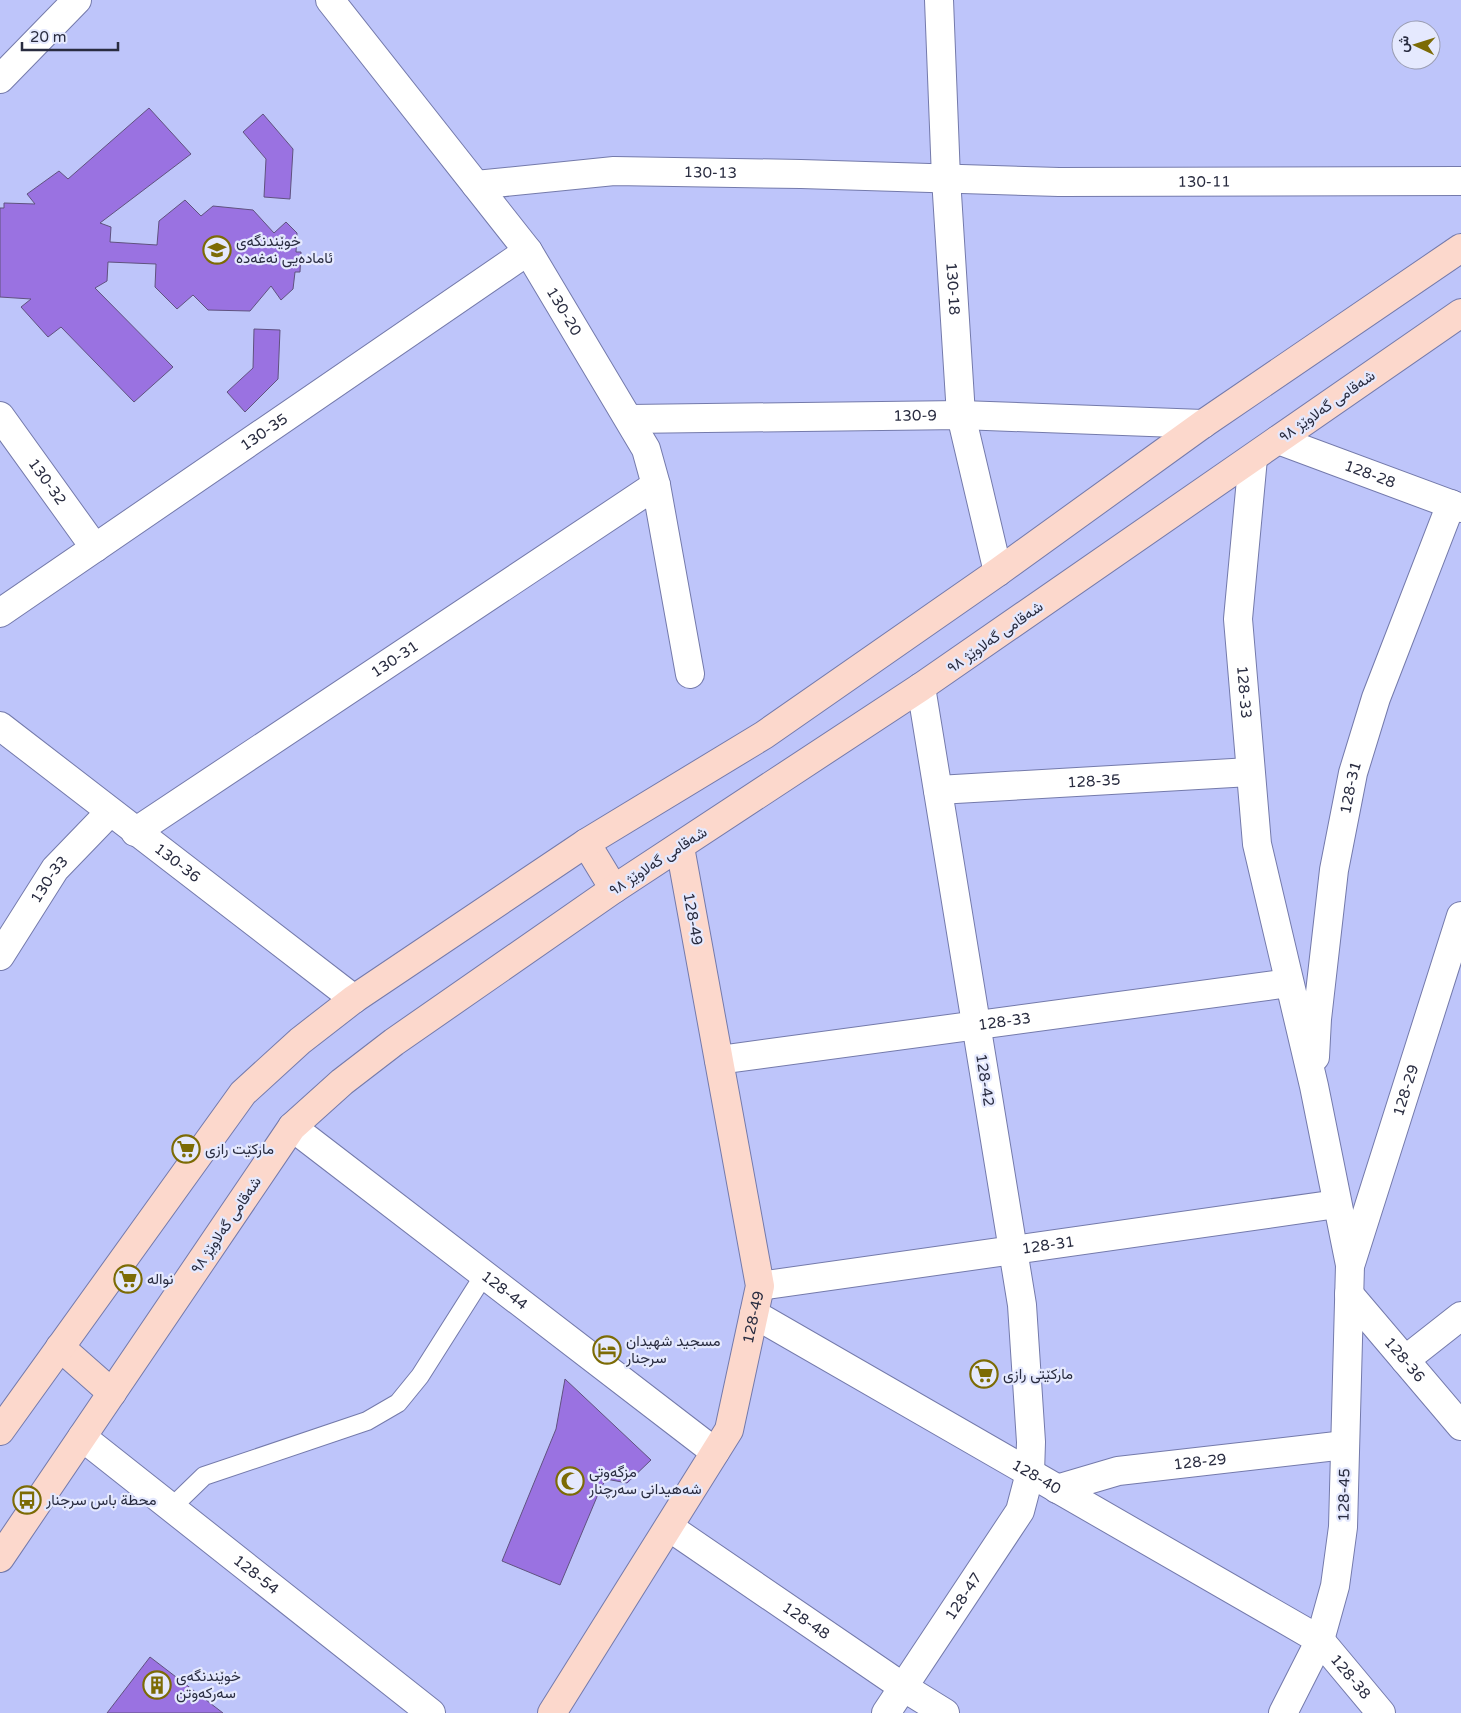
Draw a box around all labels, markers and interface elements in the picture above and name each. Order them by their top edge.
scale bar [22,20,119,52]
north arrow [1391,20,1441,70]
text: 20 m [30,28,67,46]
text: ش [1394,35,1413,53]
street label: 130-13 [684,163,737,182]
street label: 130-11 [1178,173,1231,191]
place label: خوێندنگەی ئامادەیی نەغەدە [236,232,333,268]
school or university icon: خوێندنگەی ئامادەیی نەغەدە [202,235,232,265]
street label: 130-18 [942,262,964,316]
street label: 130-20 [543,284,585,339]
street label: شەقامی گەلاوێژ ٩٨ [1276,366,1379,447]
street label: 130-9 [893,406,937,425]
street label: 130-35 [237,410,291,455]
street label: 130-32 [24,455,70,509]
street label: 128-28 [1342,456,1398,492]
street label: شەقامی گەلاوێژ ٩٨ [944,597,1047,678]
street label: 130-31 [368,637,422,681]
street label: 128-33 [1233,665,1255,719]
street label: 128-31 [1336,759,1365,815]
street label: 128-35 [1067,770,1121,792]
street label: شەقامی گەلاوێژ ٩٨ [606,823,711,900]
street label: 130-36 [151,839,204,886]
street label: 130-33 [27,852,72,906]
street label: 128-49 [680,891,706,947]
street label: 128-33 [977,1009,1032,1034]
street label: 128-42 [972,1052,998,1108]
street label: 128-29 [1389,1062,1422,1119]
supermarket icon: مارکێت رازی [171,1134,201,1164]
place label: مارکێت رازی [205,1140,274,1159]
street label: شەقامی گەلاوێژ ٩٨ [187,1173,266,1277]
street label: 128-31 [1020,1232,1076,1258]
supermarket icon: نواله [113,1264,143,1294]
street label: 128-44 [478,1267,531,1314]
place label: نواله [147,1270,174,1288]
street label: 128-49 [739,1289,768,1345]
place label: مسجيد شهيدان سرجنار [625,1332,721,1367]
street label: 128-36 [1381,1333,1429,1386]
hotel icon: مسجيد شهيدان سرجنار [592,1335,622,1365]
supermarket icon: مارکێتی رازی [969,1359,999,1389]
place label: مارکێتی رازی [1003,1365,1073,1384]
street label: 128-29 [1172,1450,1227,1474]
street label: 128-40 [1009,1456,1064,1498]
place label: مزگەوتی شەهیدانی سەرچنار [588,1463,702,1499]
mosque icon: مزگەوتی شەهیدانی سەرچنار [555,1466,585,1496]
street label: 128-45 [1335,1468,1353,1522]
bus stop icon: محطة باس سرجنار [12,1485,42,1515]
place label: محطة باس سرجنار [45,1491,157,1510]
street label: 128-54 [230,1551,283,1598]
street label: 128-47 [941,1569,986,1624]
street label: 128-48 [779,1598,833,1643]
street label: 128-38 [1327,1651,1375,1703]
place label: خوێندنگەی سەرکەوتن [176,1667,241,1703]
building icon: خوێندنگەی سەرکەوتن [142,1670,172,1700]

